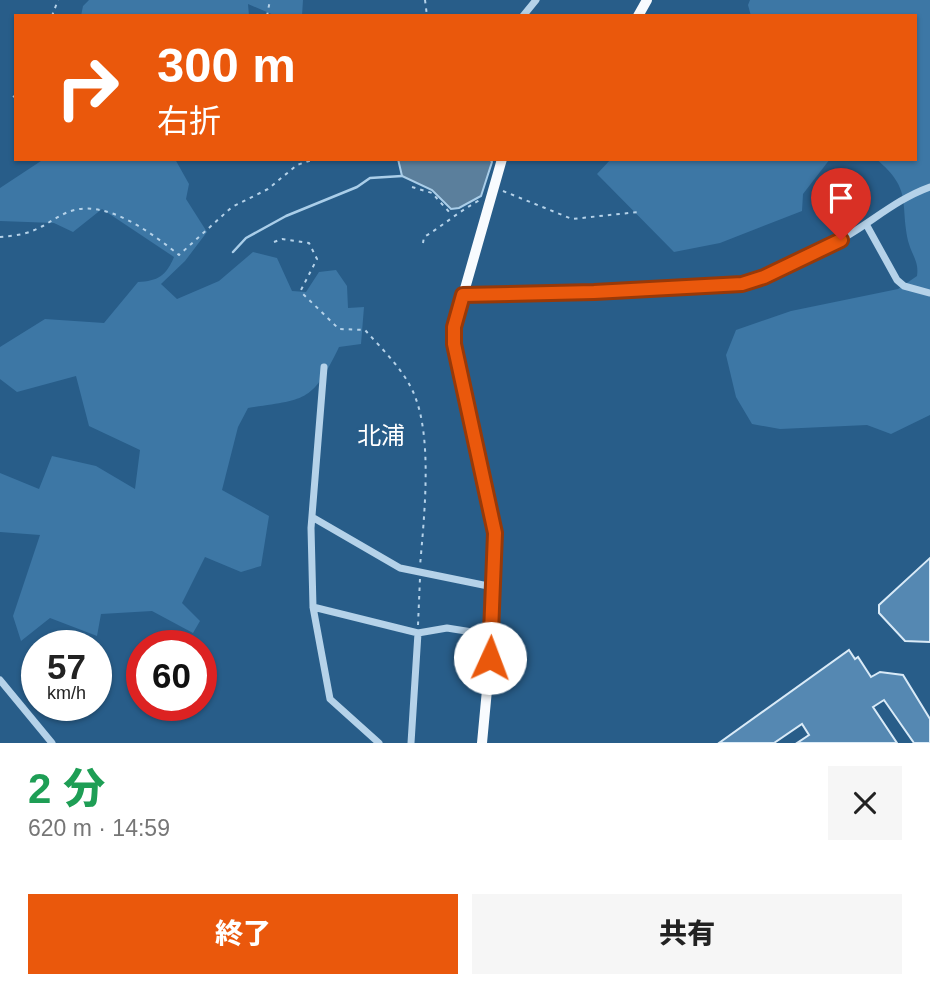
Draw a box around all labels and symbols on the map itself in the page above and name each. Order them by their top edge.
pin [811,168,871,240]
district label: 北浦 [357,422,405,449]
position arrow [453,621,527,695]
speed limit sign: 60 [126,630,217,721]

